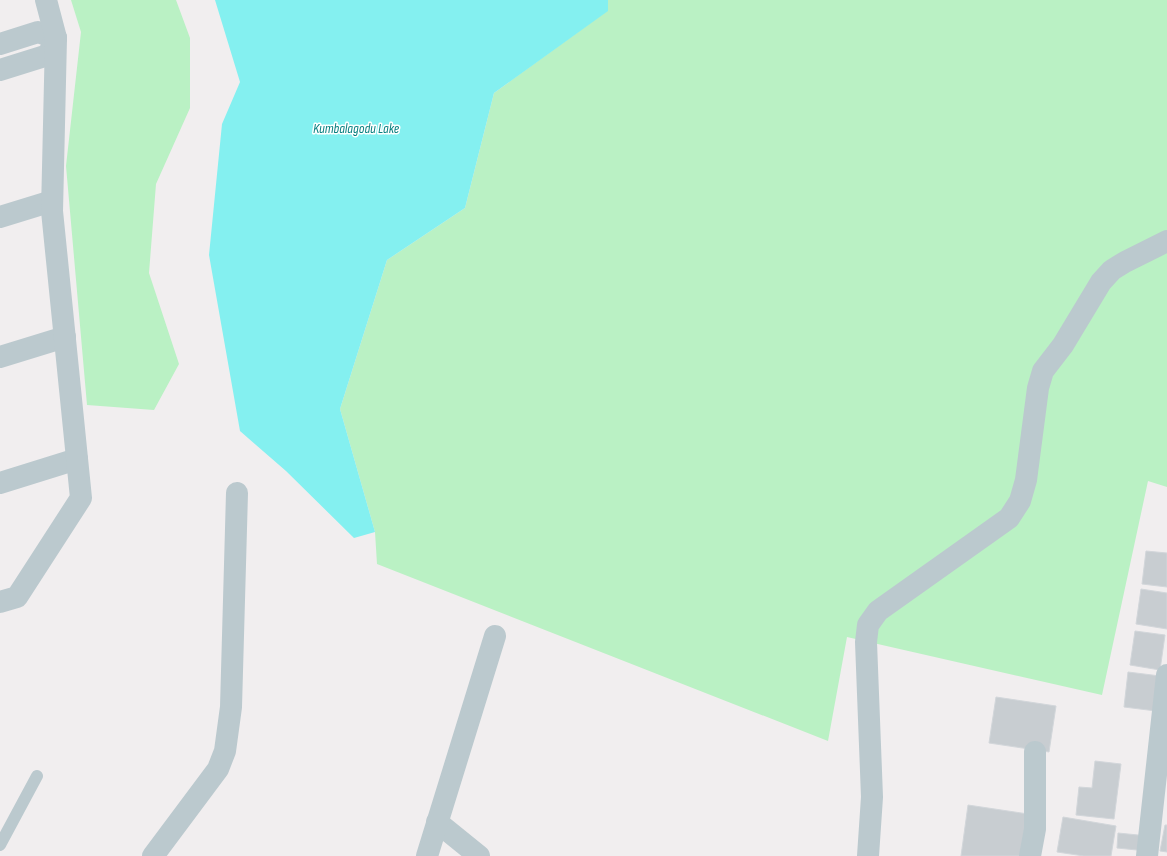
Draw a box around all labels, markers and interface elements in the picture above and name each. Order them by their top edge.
water label: Kumbalagodu Lake [313,120,400,137]

